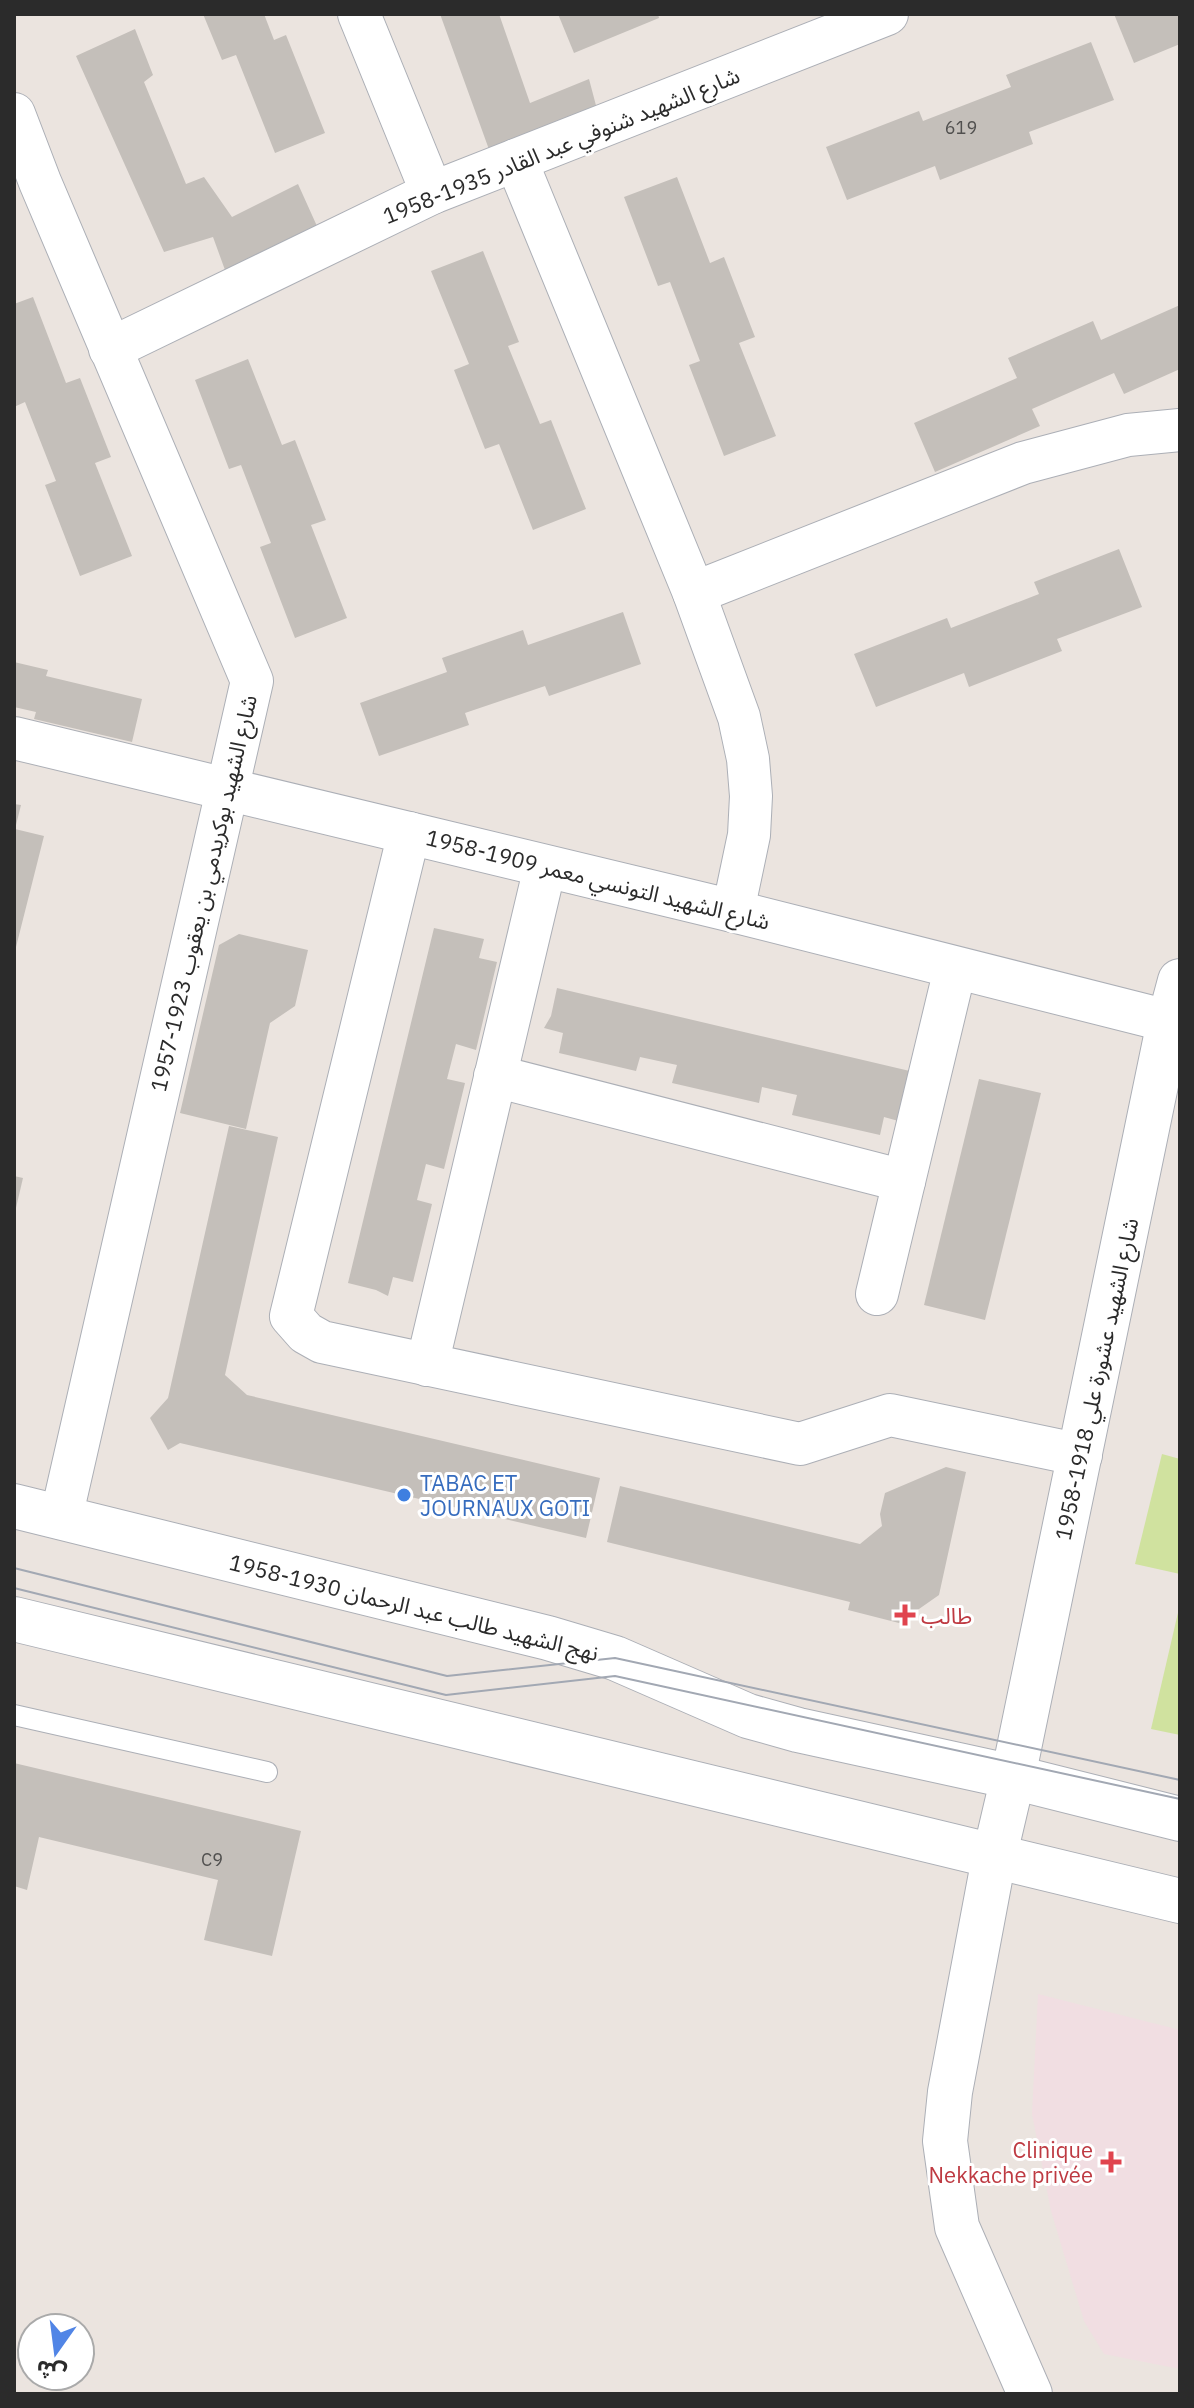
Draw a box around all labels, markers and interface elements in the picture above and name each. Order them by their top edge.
street label: شارع الشهيد شنوفي عبد القادر 1935-1958 [378,60,745,233]
house number: 619 [945,116,977,139]
street label: شارع الشهيد بوكريدمي بن يعقوب 1923-1957 [143,692,266,1095]
street label: شارع الشهيد التونسي معمر 1909-1958 [422,822,773,939]
street label: شارع الشهيد عشورة علي 1918-1958 [1048,1215,1147,1544]
place label: TABAC ET JOURNAUX GOTI [420,1468,590,1522]
marker: TABAC ET JOURNAUX GOTI [395,1486,413,1504]
street label: نهج الشهيد طالب عبد الرحمان 1930-1958 [226,1547,602,1670]
place label: طالب [921,1601,972,1630]
marker: طالب [896,1606,914,1624]
house number: C9 [201,1848,223,1871]
place label: Clinique Nekkache privée [929,2135,1093,2189]
marker: Clinique Nekkache privée [1100,2151,1122,2173]
north arrow [16,2312,96,2392]
text: ش [33,2354,69,2390]

